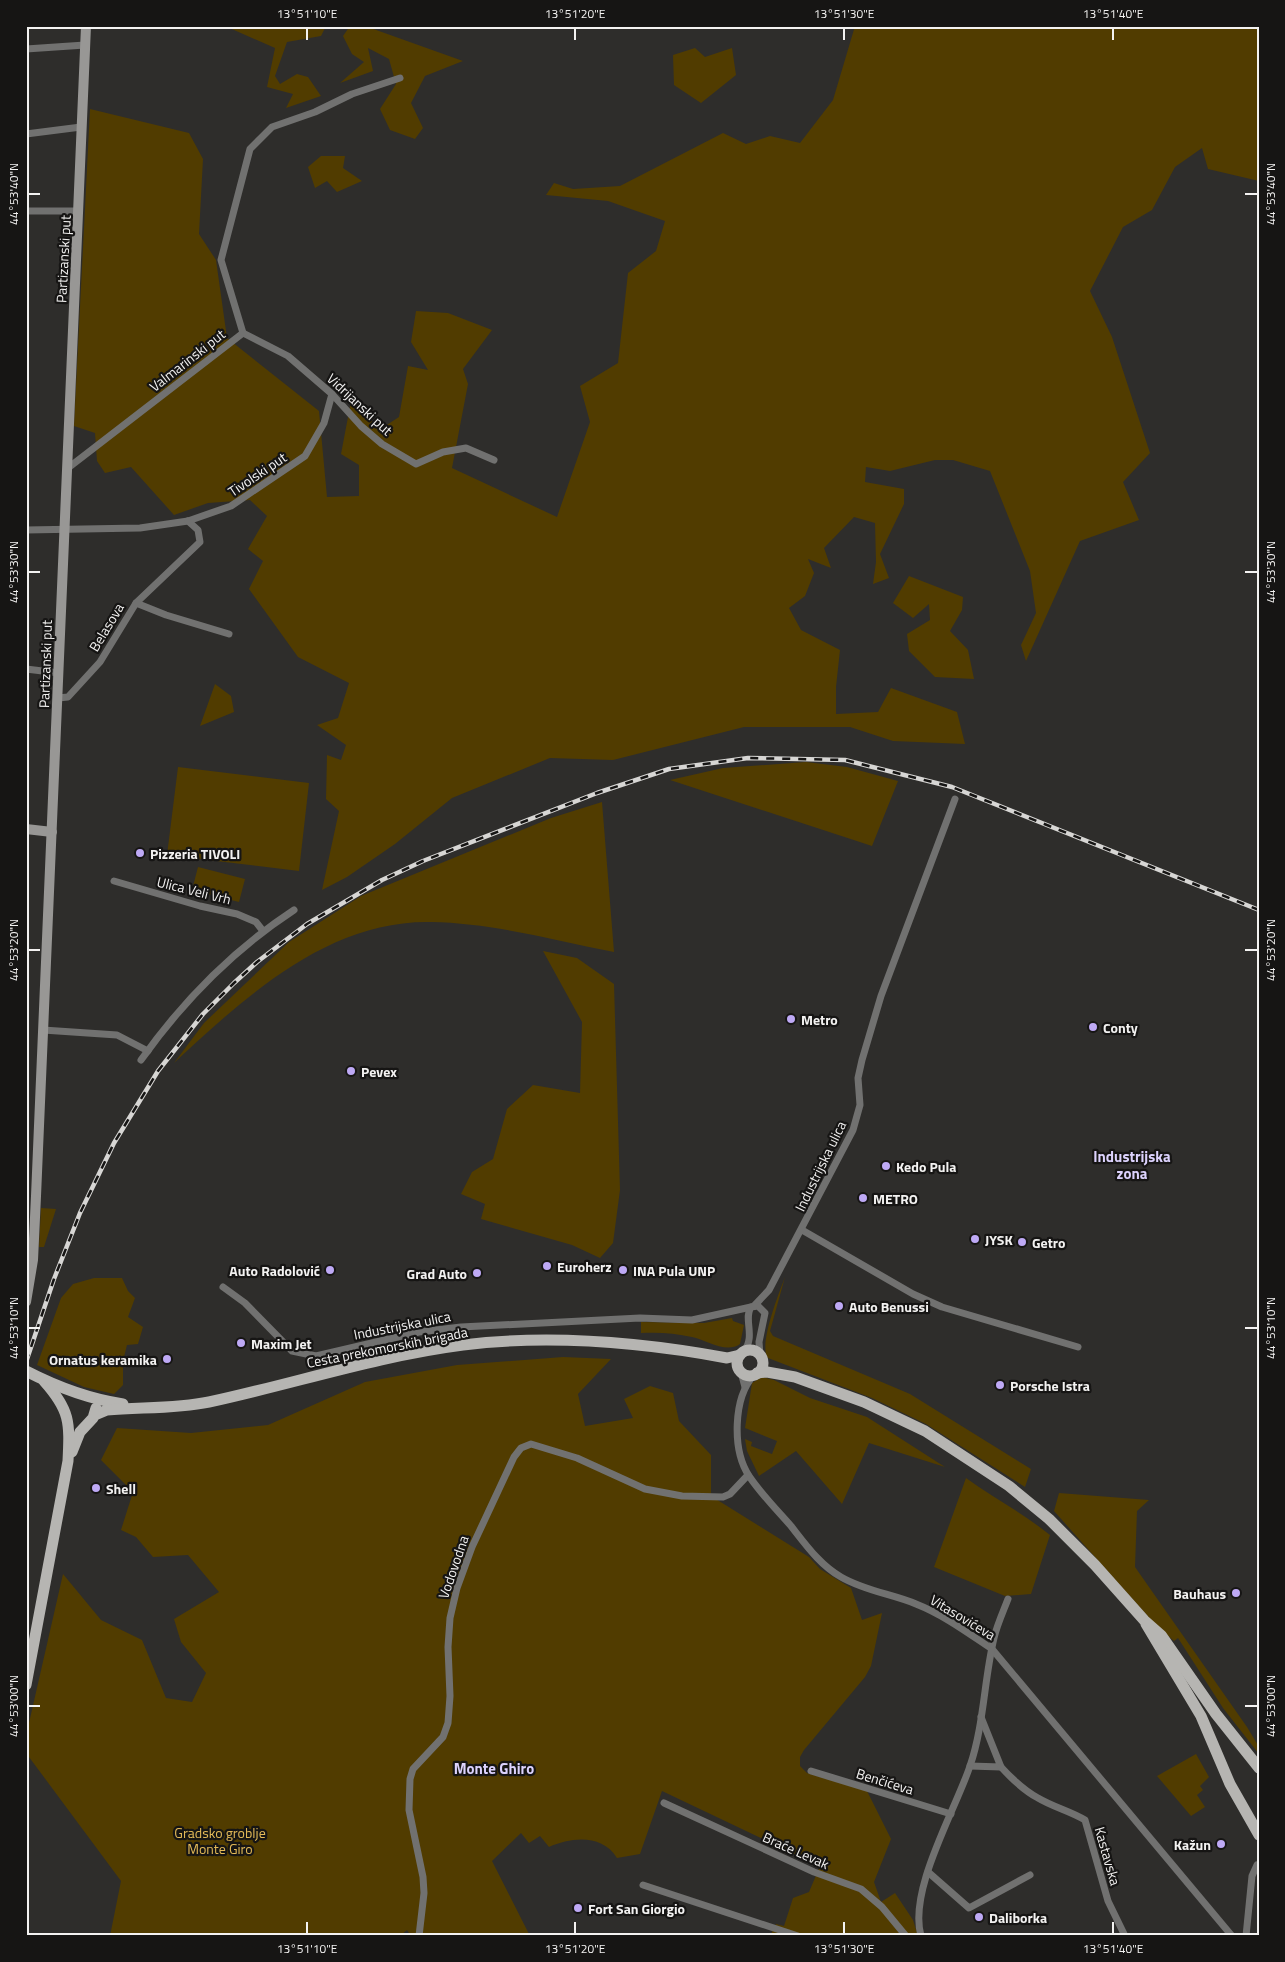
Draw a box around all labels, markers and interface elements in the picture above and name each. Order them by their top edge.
text: 13°51'10"E [277,4,338,23]
text: 13°51'20"E [545,4,606,23]
text: 13°51'30"E [814,4,875,23]
text: 13°51'40"E [1083,4,1144,23]
text: 44°53'40"N [4,163,23,225]
text: 44°53'40"N [1261,163,1280,225]
street label: Partizanski put [50,214,76,304]
street label: Valmarinski put [145,324,229,396]
street label: Vidrijanski put [322,368,398,440]
street label: Tivolski put [223,447,291,501]
text: 44°53'30"N [4,541,23,603]
text: 44°53'30"N [1261,541,1280,603]
street label: Belasova [83,599,129,655]
street label: Partizanski put [33,620,57,708]
place label: Pizzeria TIVOLI [150,843,240,864]
marker: Pizzeria TIVOLI [134,847,146,859]
street label: Ulica Veli Vrh [155,871,233,909]
text: 44°53'20"N [4,919,23,981]
text: 44°53'20"N [1261,919,1280,981]
place label: Metro [801,1009,838,1030]
marker: Metro [785,1013,797,1025]
place label: Conty [1103,1017,1138,1038]
marker: Conty [1087,1021,1099,1033]
place label: Pevex [361,1061,397,1082]
marker: Pevex [345,1065,357,1077]
street label: Industrijska ulica [789,1117,851,1215]
district label: Industrijska zona [1093,1145,1171,1185]
place label: Kedo Pula [896,1156,956,1177]
marker: Kedo Pula [880,1160,892,1172]
place label: METRO [873,1188,918,1209]
marker: METRO [857,1192,869,1204]
place label: JYSK [985,1229,1013,1250]
place label: Getro [1032,1232,1065,1253]
marker: JYSK [969,1233,981,1245]
marker: Getro [1016,1236,1028,1248]
place label: Euroherz [557,1256,612,1277]
place label: Auto Radolović [229,1260,320,1281]
marker: Euroherz [541,1260,553,1272]
place label: INA Pula UNP [633,1260,715,1281]
place label: Grad Auto [407,1263,467,1284]
marker: Auto Radolović [324,1264,336,1276]
marker: INA Pula UNP [617,1264,629,1276]
marker: Grad Auto [471,1267,483,1279]
place label: Auto Benussi [849,1296,929,1317]
text: 44°53'10"N [4,1297,23,1359]
text: 44°53'10"N [1261,1297,1280,1359]
marker: Auto Benussi [833,1300,845,1312]
street label: Industrijska ulica [352,1305,452,1345]
street label: Cesta prekomorskih brigada [305,1321,469,1373]
place label: Maxim Jet [251,1333,312,1354]
marker: Maxim Jet [235,1337,247,1349]
place label: Ornatus keramika [49,1349,157,1370]
marker: Ornatus keramika [161,1353,173,1365]
place label: Porsche Istra [1010,1375,1090,1396]
marker: Porsche Istra [994,1379,1006,1391]
place label: Shell [106,1478,136,1499]
marker: Shell [90,1482,102,1494]
street label: Vodovodna [432,1533,474,1601]
place label: Bauhaus [1173,1583,1226,1604]
marker: Bauhaus [1230,1587,1242,1599]
street label: Vitasovićeva [926,1589,1000,1645]
text: 44°53'00"N [4,1675,23,1737]
text: 44°53'00"N [1261,1675,1280,1737]
district label: Monte Ghiro [454,1757,534,1780]
street label: Benčićeva [854,1762,916,1800]
park label: Gradsko groblje Monte Giro [174,1822,266,1859]
street label: Kastavska [1090,1824,1126,1888]
street label: Braće Levak [759,1826,833,1874]
place label: Kažun [1174,1834,1211,1855]
marker: Kažun [1215,1838,1227,1850]
place label: Fort San Giorgio [588,1898,685,1919]
marker: Fort San Giorgio [572,1902,584,1914]
place label: Daliborka [989,1907,1047,1928]
marker: Daliborka [973,1911,985,1923]
text: 13°51'10"E [277,1939,338,1958]
text: 13°51'20"E [545,1939,606,1958]
text: 13°51'30"E [814,1939,875,1958]
text: 13°51'40"E [1083,1939,1144,1958]

